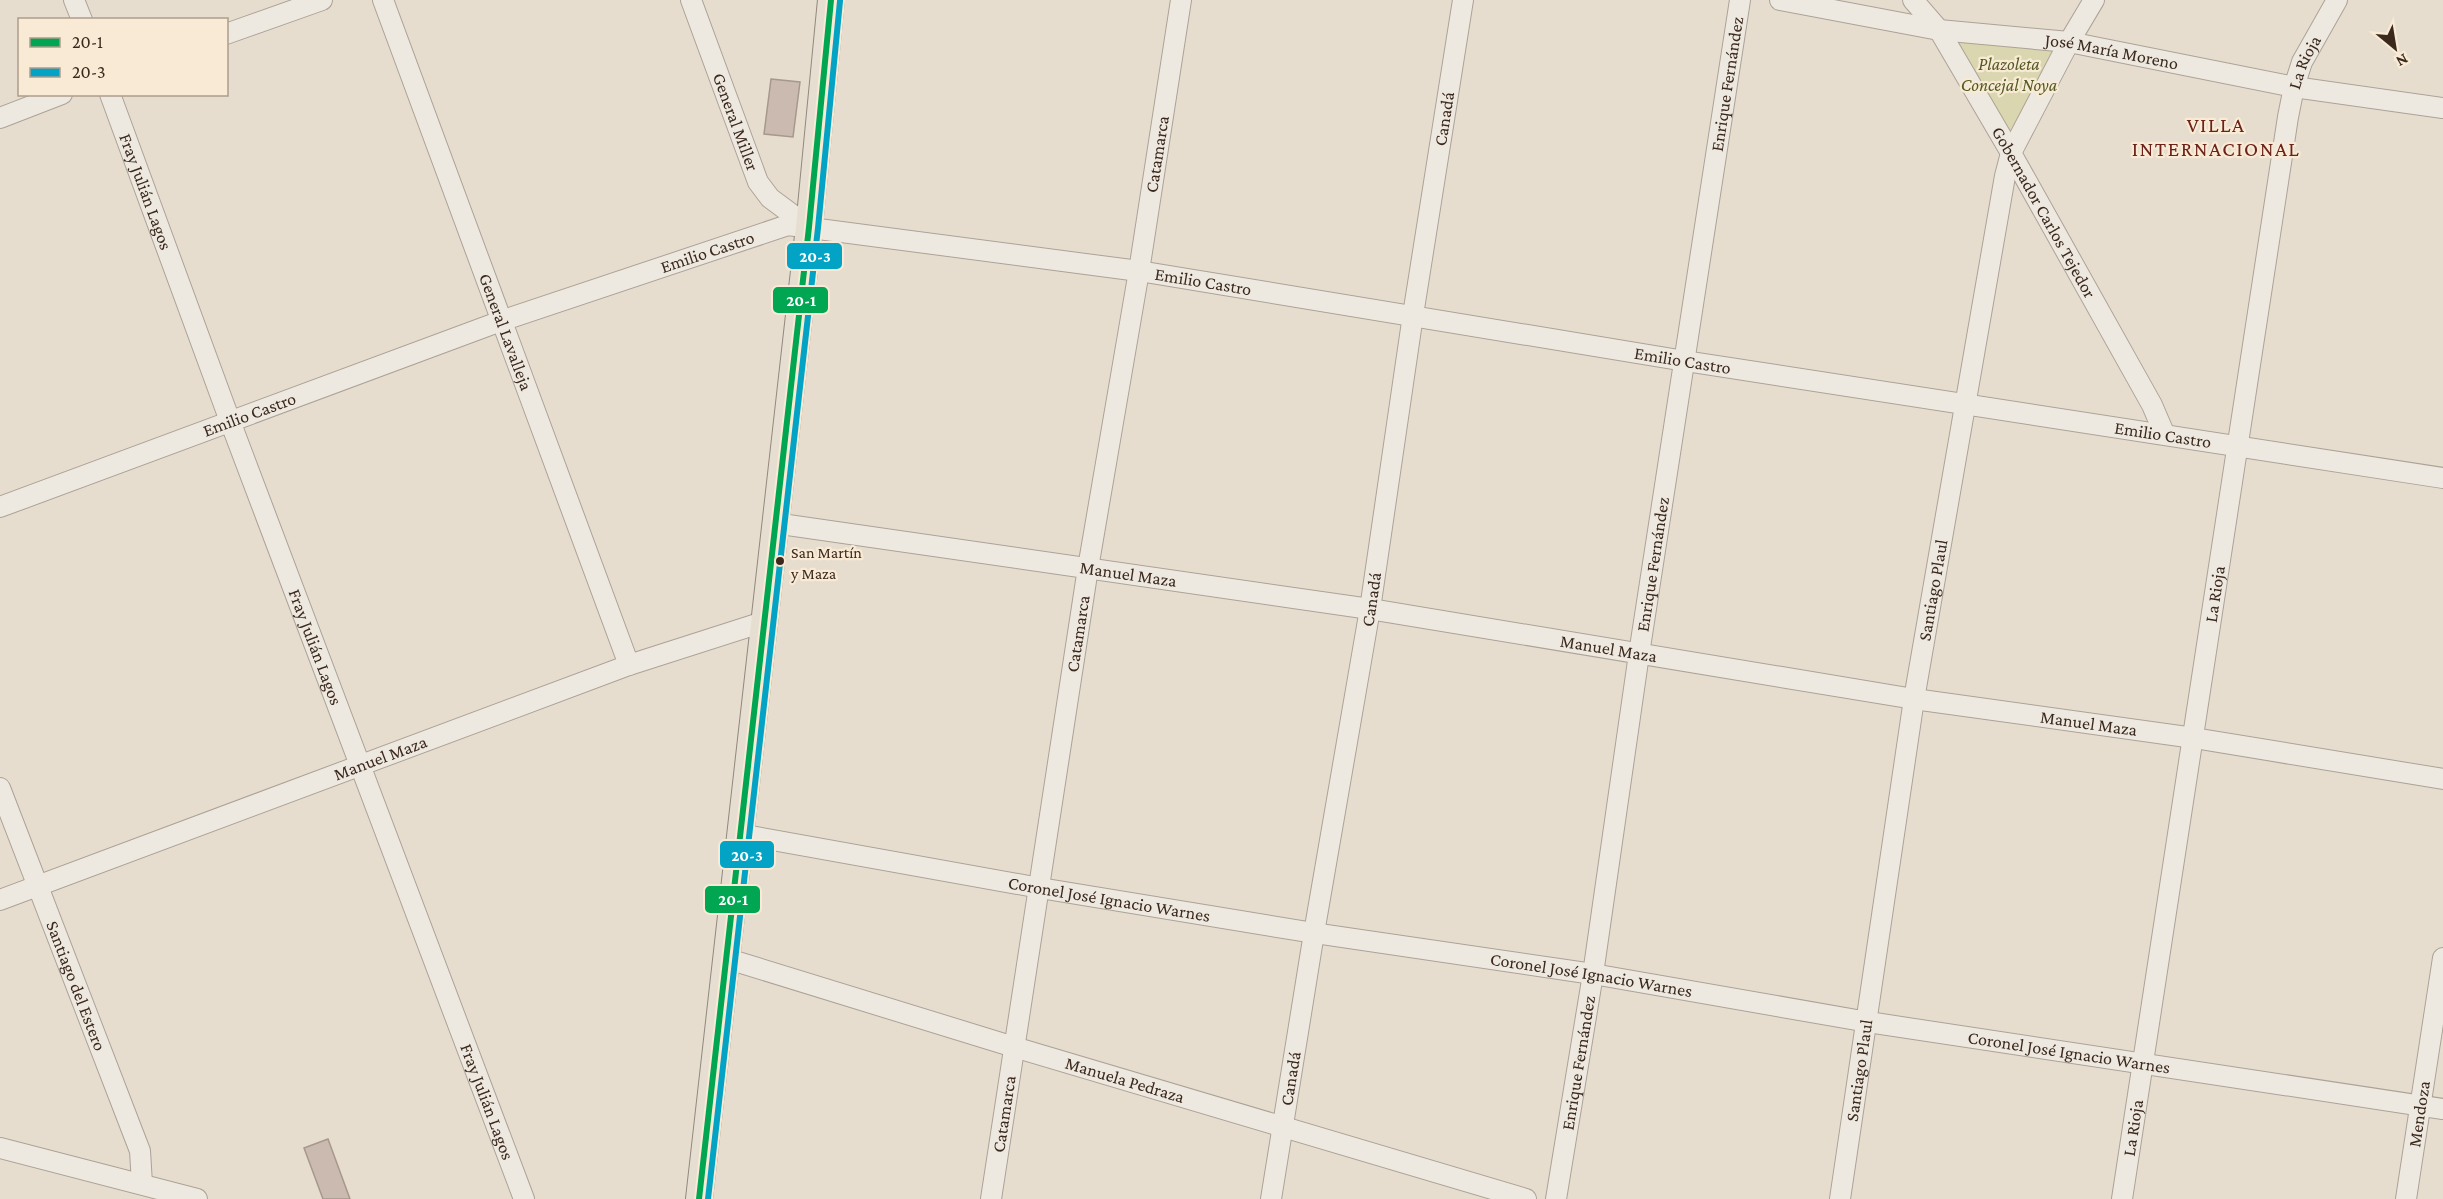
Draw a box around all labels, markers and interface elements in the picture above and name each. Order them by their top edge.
street label: Enrique Fernández [1707,15,1747,153]
legend [18,18,228,96]
north arrow [2365,18,2425,78]
street label: José María Moreno [2042,30,2180,74]
text: 20-1 [72,32,103,52]
street label: La Rioja [2284,32,2325,92]
text: N [2393,50,2411,71]
park label: Plazoleta Concejal Noya [1961,54,2058,96]
text: 20-3 [72,62,106,82]
street label: General Miller [709,70,763,174]
street label: Canadá [1430,90,1458,147]
district label: VILLA INTERNACIONAL [2132,113,2300,161]
street label: Catamarca [1141,114,1173,194]
street label: Gobernador Carlos Tejedor [1988,123,2100,302]
street label: Fray Julián Lagos [115,131,176,253]
street label: Emilio Castro [658,227,757,277]
line badge: 20-3 [786,242,843,270]
text: 20-3 [799,248,831,265]
street label: Emilio Castro [1153,264,1253,299]
street label: General Lavalleja [475,271,537,393]
line badge: 20-1 [772,286,829,314]
text: 20-1 [786,292,816,309]
street label: Emilio Castro [1633,343,1732,378]
street label: Emilio Castro [200,388,299,441]
street label: Emilio Castro [2113,417,2213,452]
street label: Enrique Fernández [1633,495,1673,633]
street label: Santiago Plaul [1914,537,1952,642]
place label: San Martín y Maza [790,544,862,583]
marker: San Martín y Maza [774,555,786,567]
street label: Manuel Maza [1078,557,1178,591]
street label: La Rioja [2201,564,2229,624]
street label: Canadá [1357,571,1385,628]
street label: Fray Julián Lagos [284,586,346,708]
street label: Catamarca [1062,594,1094,674]
street label: Manuel Maza [1559,631,1658,666]
street label: Manuel Maza [2039,707,2139,740]
street label: Manuel Maza [331,731,430,784]
line badge: 20-3 [719,840,775,869]
text: 20-3 [731,847,763,864]
street label: Coronel José Ignacio Warnes [1007,872,1212,926]
line badge: 20-1 [704,885,761,914]
text: 20-1 [718,891,748,908]
street label: Santiago del Estero [42,918,110,1054]
street label: Coronel José Ignacio Warnes [1489,949,1694,1001]
street label: Enrique Fernández [1557,994,1599,1132]
street label: Santiago Plaul [1842,1018,1876,1123]
street label: Coronel José Ignacio Warnes [1966,1027,2172,1078]
street label: Fray Julián Lagos [456,1041,518,1163]
street label: Canadá [1276,1050,1305,1107]
street label: Manuela Pedraza [1063,1053,1187,1107]
street label: Catamarca [988,1074,1020,1154]
street label: Mendoza [2404,1079,2434,1149]
street label: La Rioja [2119,1098,2147,1158]

